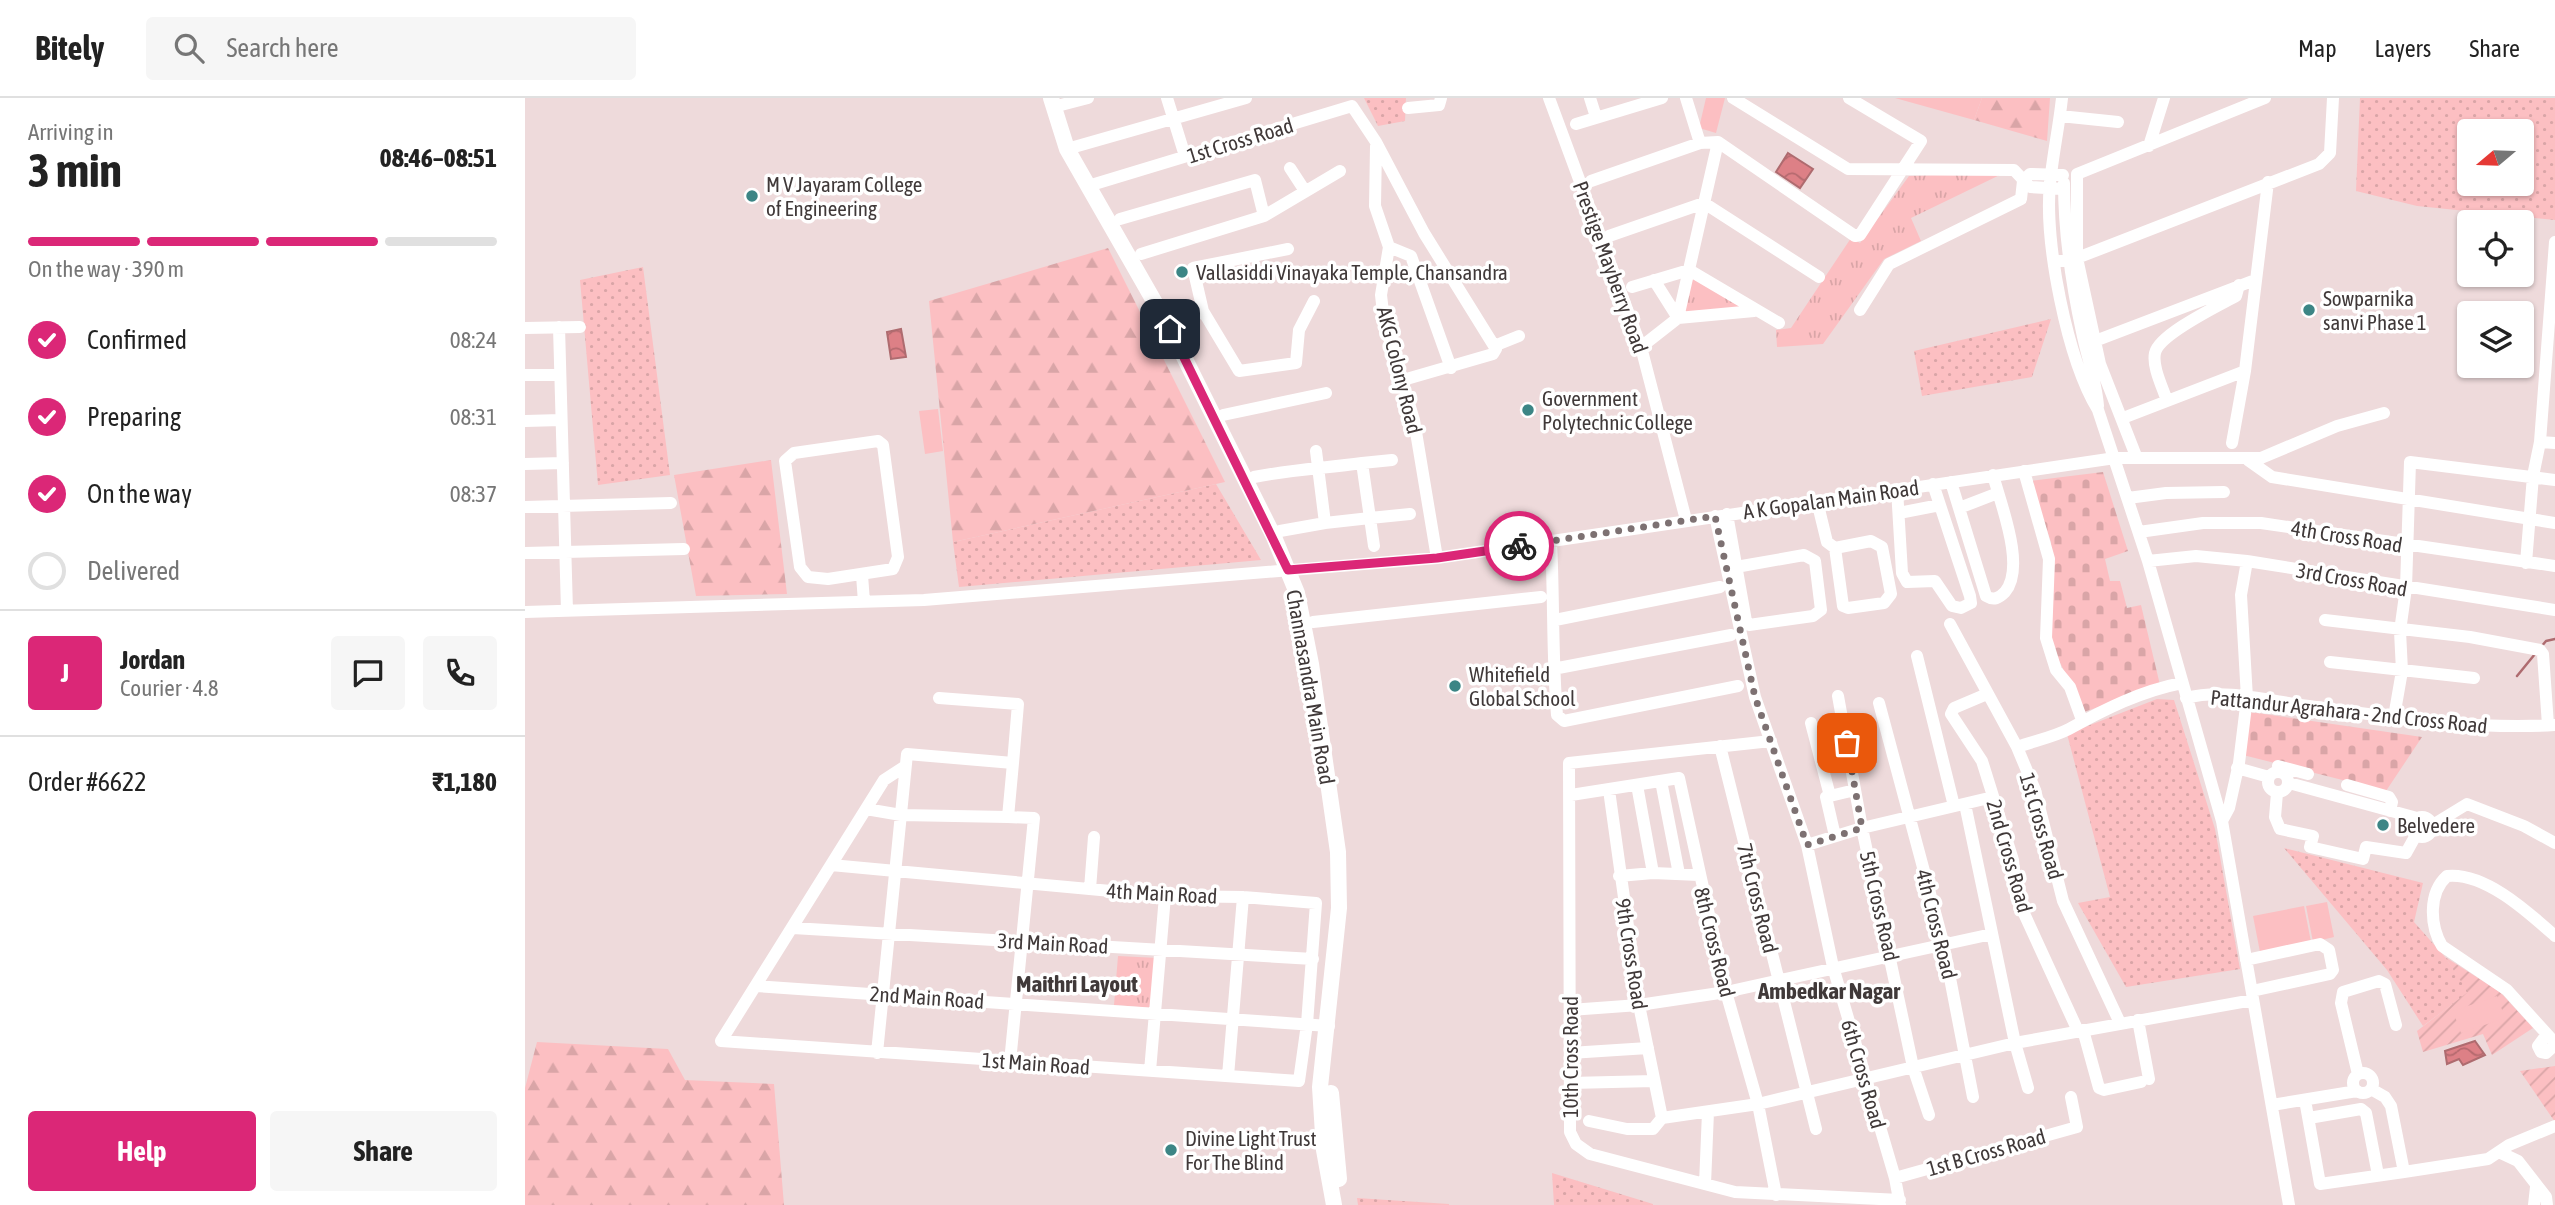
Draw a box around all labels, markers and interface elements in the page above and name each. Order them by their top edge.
search box [146,17,636,80]
text: Bitely [35,29,104,67]
icon: search [170,29,208,67]
text: Search here [226,33,339,63]
text: Map [2298,35,2337,62]
text: Layers [2375,35,2431,62]
text: Share [2469,35,2520,62]
street label: 1st Cross Road [1184,113,1296,167]
text: Arriving in [28,119,114,145]
north arrow [2457,119,2534,196]
map controls [2457,119,2534,378]
text: 08:46–08:51 [380,143,497,173]
text: 3 min [28,144,122,197]
place label: M V Jayaram College of Engineering [766,172,922,220]
street label: Prestige Mayberry Road [1569,178,1653,356]
marker: M V Jayaram College of Engineering [744,188,760,204]
button: locate [2457,210,2534,287]
text: On the way · 390 m [28,256,184,282]
place label: Vallasiddi Vinayaka Temple, Chansandra [1196,260,1508,284]
marker: Vallasiddi Vinayaka Temple, Chansandra [1174,264,1190,280]
place label: Sowparnika sanvi Phase 1 [2323,286,2427,334]
pin [1140,299,1200,359]
button: layers [2457,301,2534,378]
marker: Sowparnika sanvi Phase 1 [2301,302,2317,318]
street label: AKG Colony Road [1373,304,1427,436]
icon: home [1151,310,1189,348]
icon: check [28,321,66,359]
text: Confirmed [87,325,187,355]
text: 08:24 [450,327,497,353]
place label: Government Polytechnic College [1542,386,1693,434]
icon: check [28,398,66,436]
text: Preparing [87,402,181,432]
marker: Government Polytechnic College [1520,402,1536,418]
text: 08:31 [450,404,497,430]
icon: check [28,475,66,513]
street label: A K Gopalan Main Road [1742,475,1920,523]
text: On the way [87,479,192,509]
text: 08:37 [450,481,497,507]
courier [1484,511,1554,581]
street label: 4th Cross Road [2290,515,2404,557]
icon: bike [1500,527,1538,565]
text: Delivered [87,556,180,586]
street label: 3rd Cross Road [2295,557,2409,601]
street label: Channasandra Main Road [1282,588,1340,786]
button: chat [331,636,405,710]
button: phone [423,636,497,710]
text: Jordan [120,645,185,675]
text: J [61,658,69,688]
place label: Whitefield Global School [1469,662,1576,710]
text: Courier · 4.8 [120,675,219,701]
marker: Whitefield Global School [1447,678,1463,694]
street label: Pattandur Agrahara - 2nd Cross Road [2209,685,2489,737]
pin [1817,713,1877,773]
icon: bag [1828,724,1866,762]
text: Order #6622 [28,767,147,797]
text: ₹1,180 [432,767,497,797]
street label: 1st Cross Road [2015,770,2069,882]
street label: 2nd Cross Road [1982,797,2038,915]
place label: Belvedere [2397,813,2475,837]
marker: Belvedere [2375,817,2391,833]
street label: 7th Cross Road [1733,841,1783,955]
street label: 5th Cross Road [1856,849,1904,963]
street label: 4th Cross Road [1912,867,1962,981]
street label: 4th Main Road [1106,878,1218,908]
street label: 8th Cross Road [1690,885,1740,999]
street label: 9th Cross Road [1611,897,1653,1011]
street label: 3rd Main Road [997,928,1109,958]
district label: Maithri Layout [1016,971,1138,997]
district label: Ambedkar Nagar [1757,978,1901,1004]
street label: 2nd Main Road [869,981,985,1013]
street label: 10th Cross Road [1558,996,1582,1118]
street label: 6th Cross Road [1837,1017,1891,1131]
street label: 1st Main Road [981,1047,1091,1079]
button: Help [28,1111,256,1191]
button: Share [270,1111,497,1191]
street label: 1st B Cross Road [1924,1124,2048,1180]
place label: Divine Light Trust For The Blind [1185,1126,1317,1174]
marker: Divine Light Trust For The Blind [1163,1142,1179,1158]

